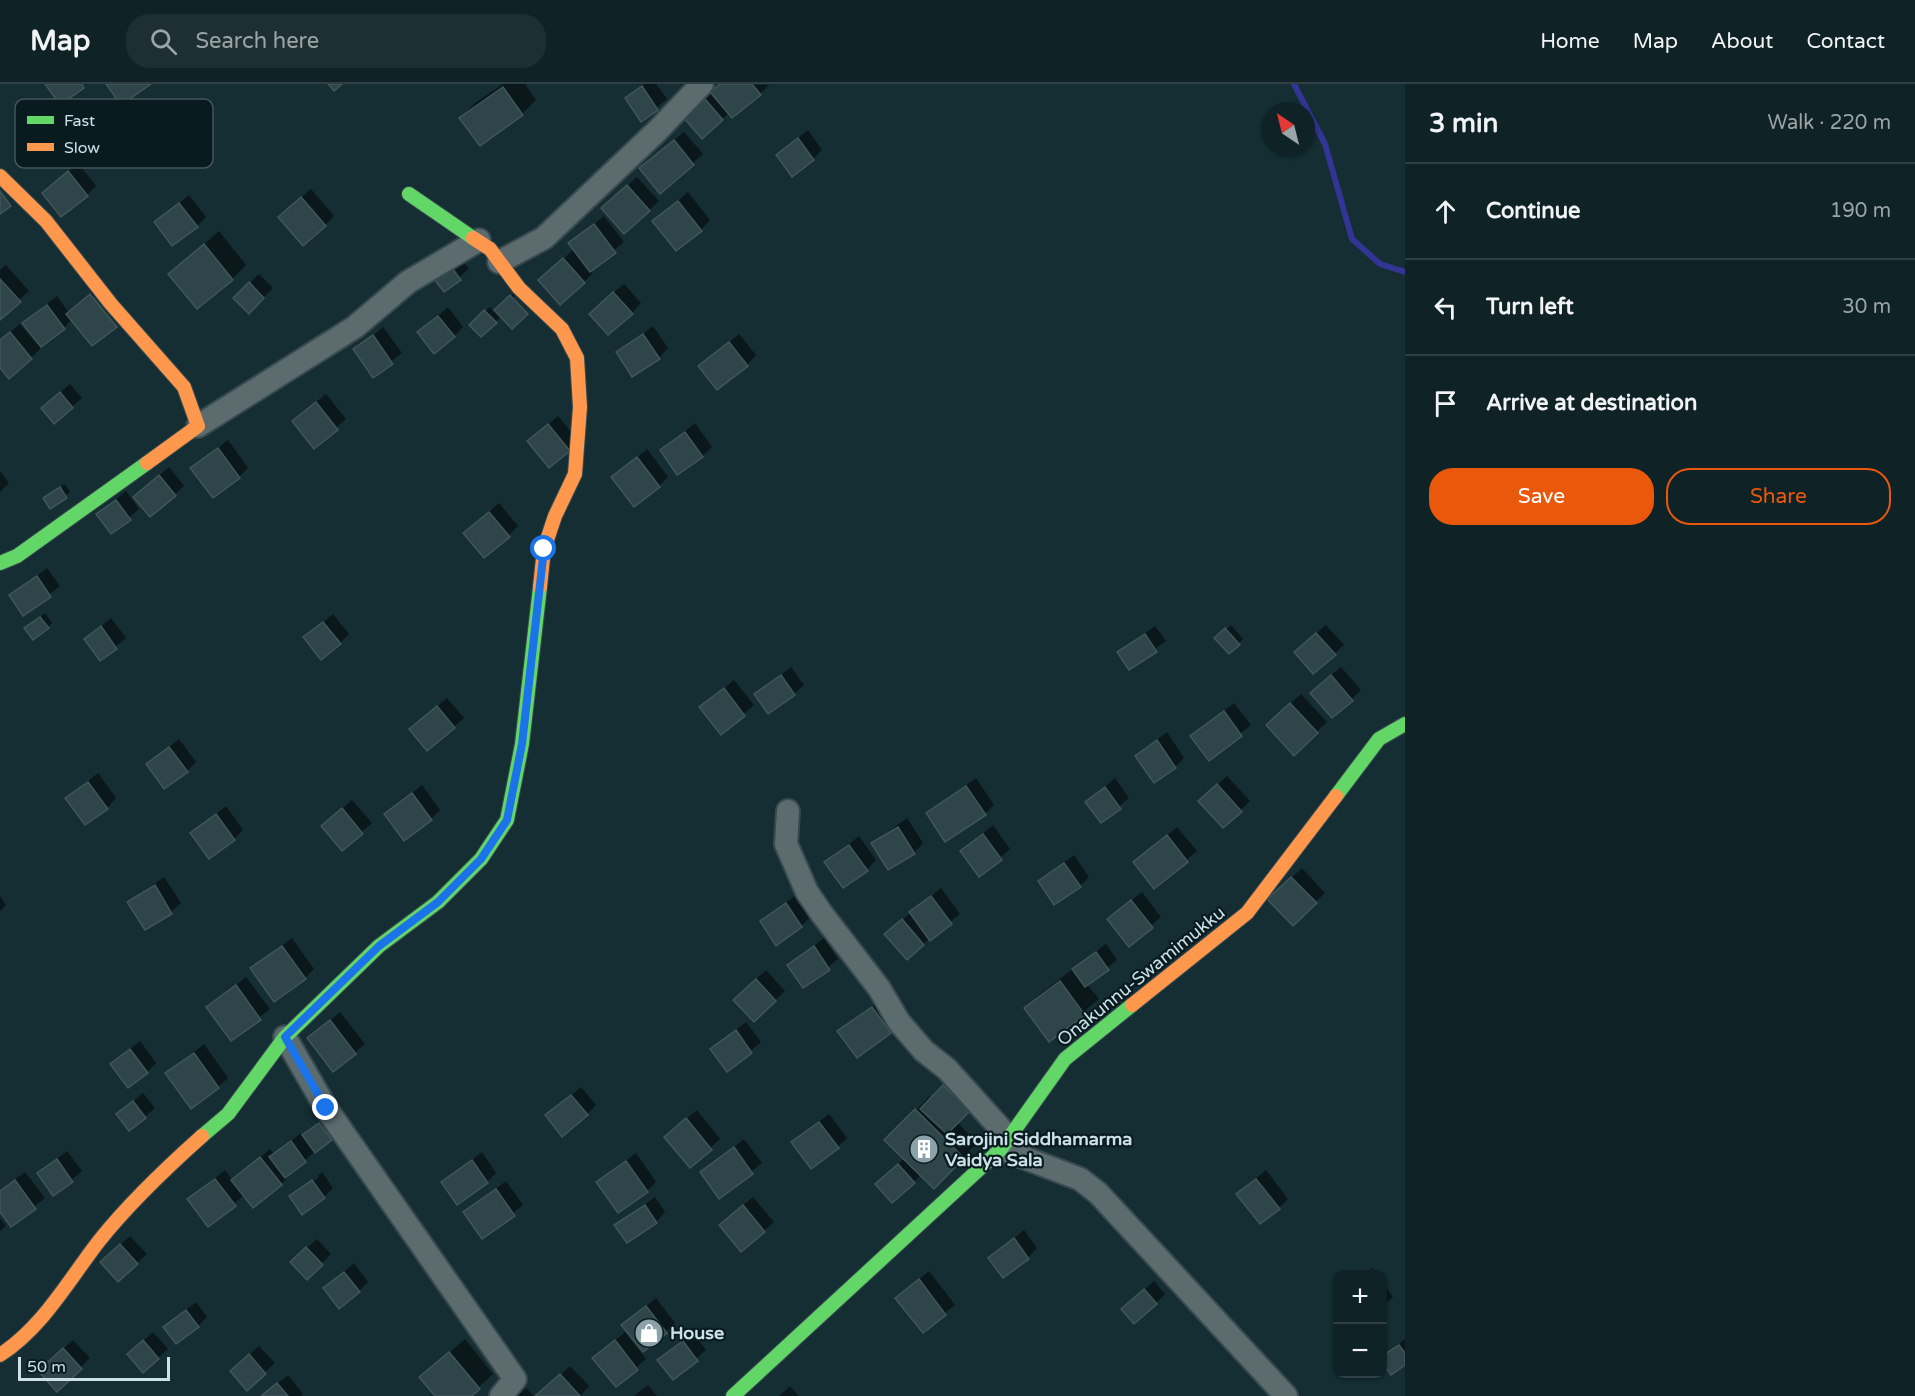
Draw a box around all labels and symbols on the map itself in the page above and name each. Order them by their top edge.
legend [15,99,213,168]
north arrow [1261,102,1315,156]
text: Fast [64,111,95,131]
text: Slow [64,138,100,158]
route start [530,535,556,561]
street label: Onakunnu-Swamimukku [1053,901,1229,1051]
route end [312,1094,338,1120]
place label: Sarojini Siddhamarma Vaidya Sala [945,1128,1132,1171]
building icon: Sarojini Siddhamarma Vaidya Sala [908,1133,940,1165]
shop icon: House [633,1317,665,1349]
place label: House [670,1322,724,1344]
scale bar [18,1354,170,1382]

